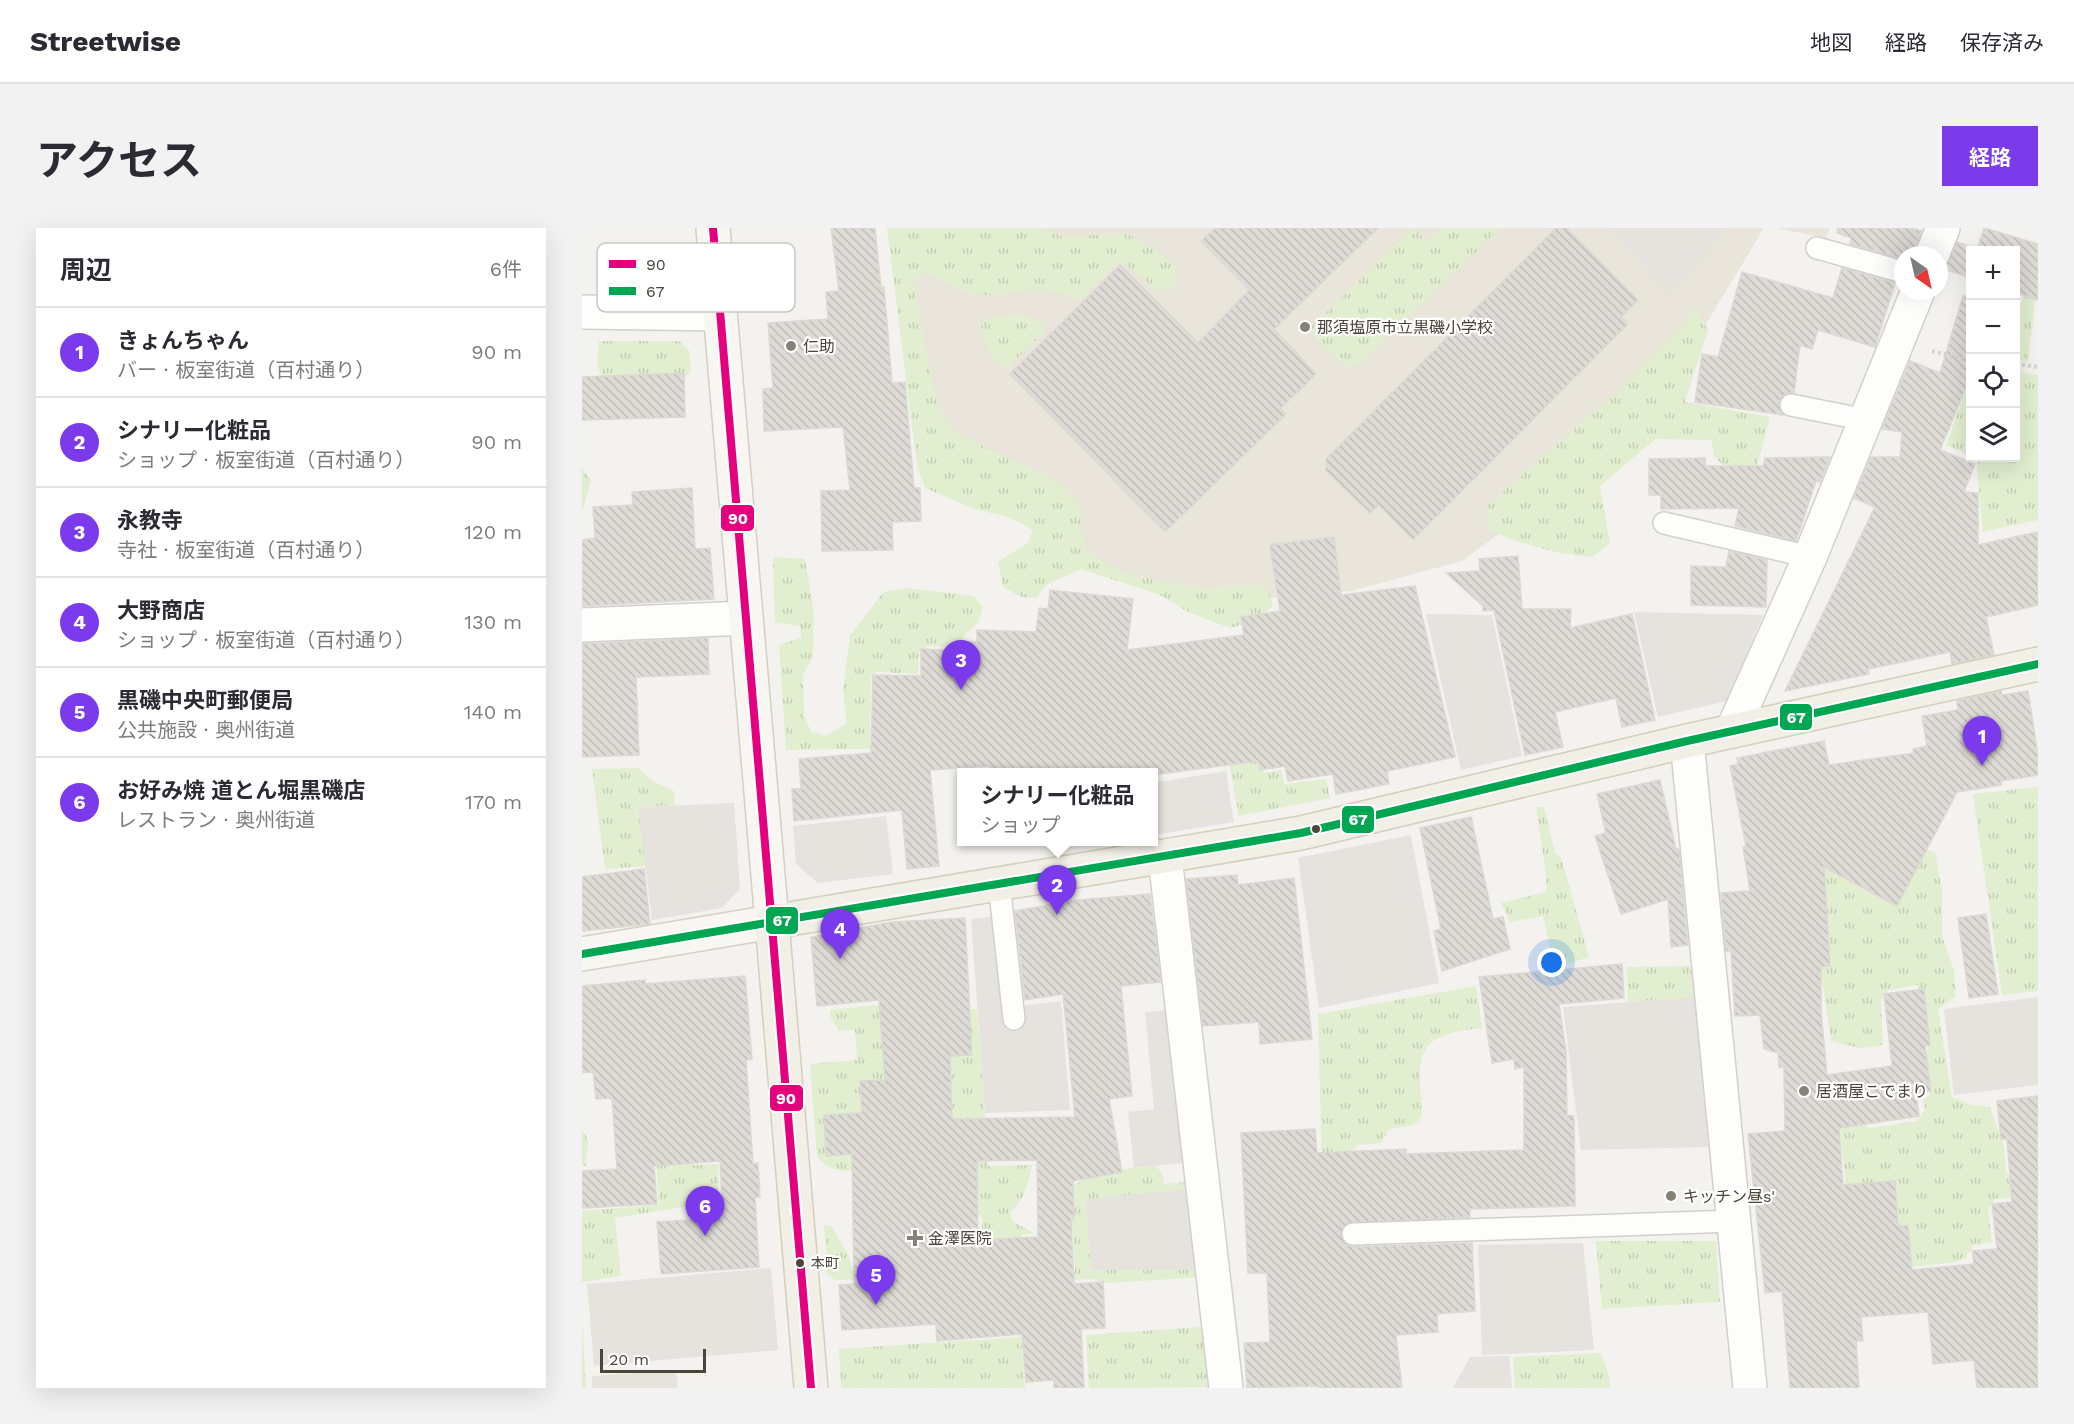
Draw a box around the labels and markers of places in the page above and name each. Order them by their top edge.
place label: 那須塩原市立黒磯小学校 [1317,318,1493,337]
marker: 那須塩原市立黒磯小学校 [1298,320,1312,334]
place label: 仁助 [803,337,835,356]
marker: 仁助 [784,339,798,353]
pin: 3 [942,640,980,690]
pin: 1 [1962,716,2002,766]
unlabelled marker [1310,823,1322,835]
pin: 2 [1038,866,1076,915]
pin: 4 [820,910,860,959]
place label: 居酒屋こでまり [1816,1082,1928,1101]
marker: 居酒屋こでまり [1797,1084,1811,1098]
pin: 6 [686,1186,724,1236]
place label: キッチン昼s' [1683,1187,1775,1206]
marker: キッチン昼s' [1664,1189,1678,1203]
marker: 金澤医院 [906,1229,924,1247]
place label: 金澤医院 [928,1229,992,1248]
place label: 本町 [811,1255,839,1271]
pin: 5 [856,1256,896,1305]
marker: 本町 [794,1257,806,1269]

